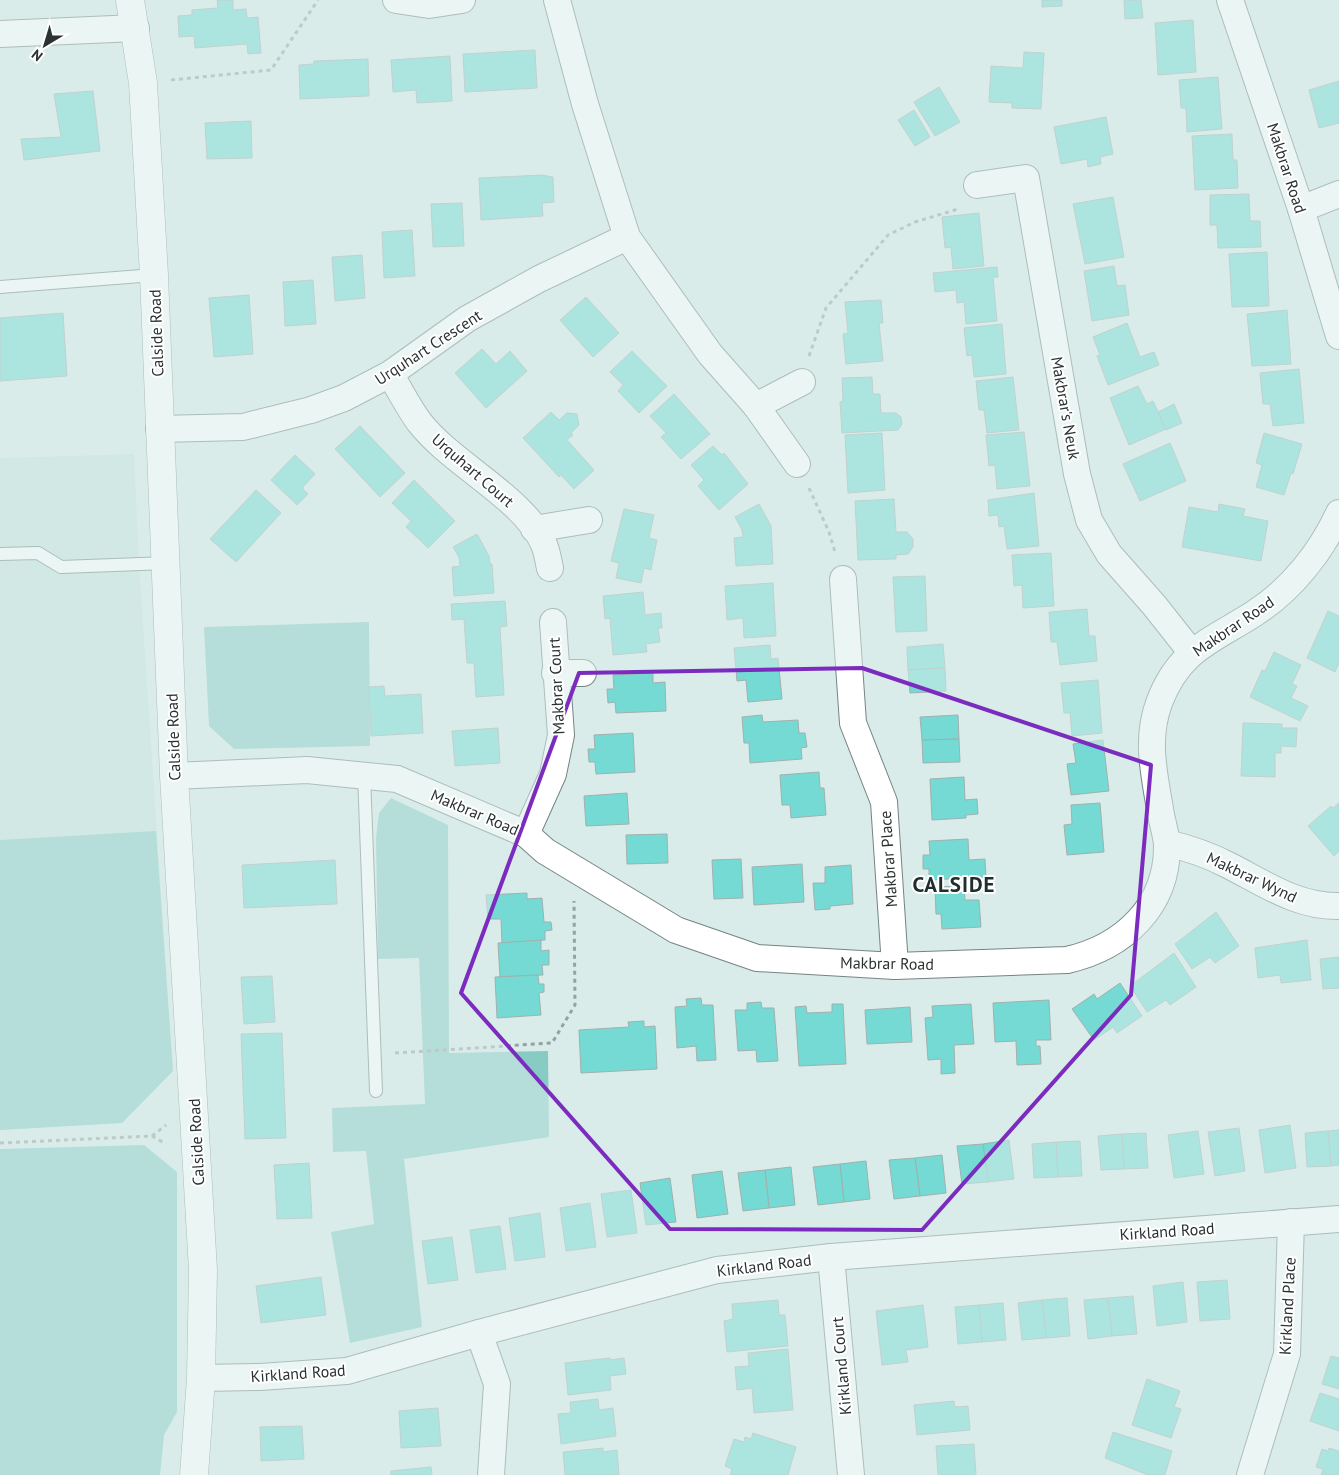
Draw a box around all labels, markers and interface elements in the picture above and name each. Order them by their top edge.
north arrow [20,20,70,70]
text: N [28,45,46,65]
street label: Makbrar Road [1263,120,1311,216]
street label: Calside Road [144,289,168,377]
street label: Urquhart Crescent [371,305,486,389]
street label: Makbrar's Neuk [1047,355,1085,461]
street label: Urquhart Court [428,429,519,512]
street label: Makbrar Road [1189,591,1277,661]
street label: Makbrar Court [543,636,569,735]
street label: Calside Road [161,693,185,781]
street label: Makbrar Road [428,784,522,840]
street label: Makbrar Place [875,810,901,908]
street label: Makbrar Wynd [1204,847,1300,907]
district label: CALSIDE [913,871,995,898]
street label: Makbrar Road [840,952,934,974]
street label: Calside Road [184,1098,208,1186]
street label: Kirkland Road [1119,1218,1215,1244]
street label: Kirkland Road [716,1249,812,1281]
street label: Kirkland Place [1274,1257,1300,1355]
street label: Kirkland Court [827,1315,855,1416]
street label: Kirkland Road [250,1360,346,1386]

